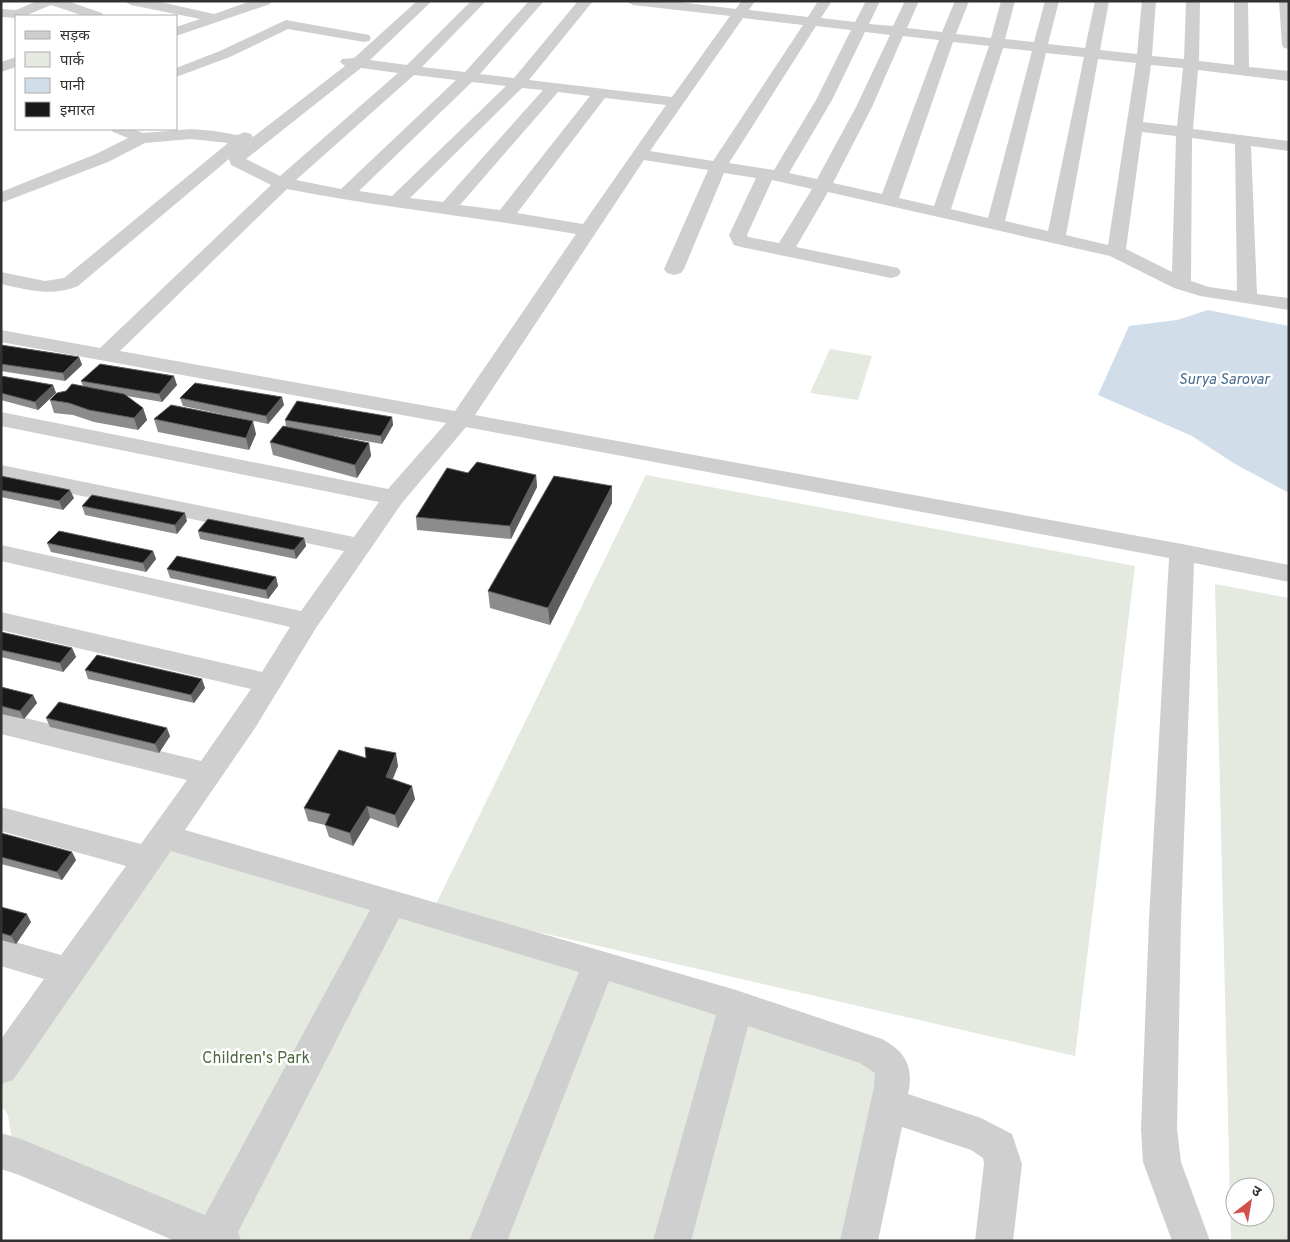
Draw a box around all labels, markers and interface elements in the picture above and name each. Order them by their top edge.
legend [15,15,178,130]
text: सड़क [60,27,90,46]
text: पार्क [60,51,84,71]
text: पानी [60,77,86,96]
text: इमारत [60,102,95,121]
water label: Surya Sarovar [1178,371,1271,390]
park label: Children's Park [202,1049,310,1069]
north arrow [1225,1177,1275,1227]
text: उ [1248,1183,1264,1202]

